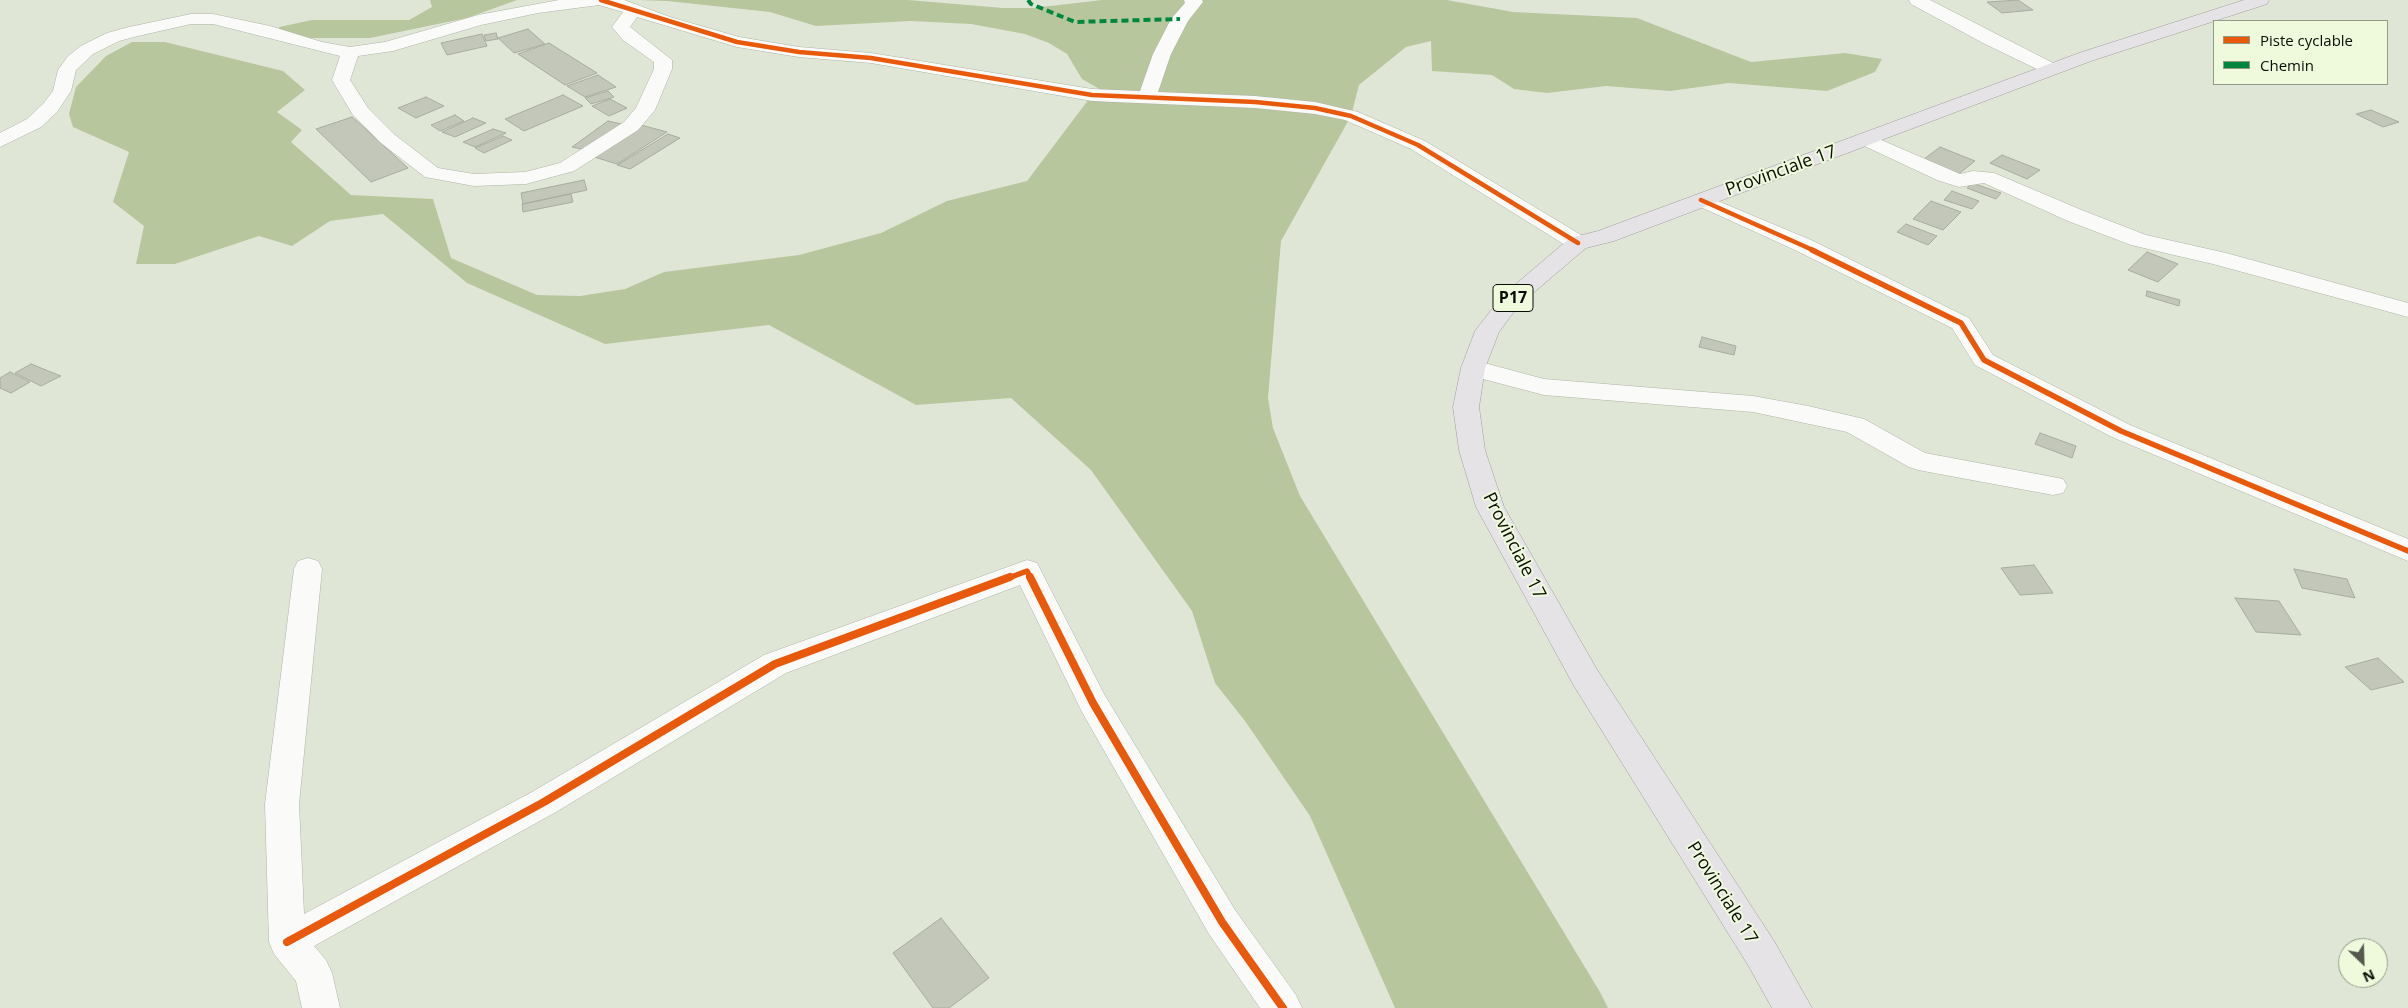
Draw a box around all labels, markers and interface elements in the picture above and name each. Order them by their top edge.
legend [2213,20,2388,85]
text: Piste cyclable [2260,30,2353,50]
text: Chemin [2260,55,2314,75]
street label: Provinciale 17 [1722,141,1840,201]
road number: P17 [1493,284,1533,312]
street label: Provinciale 17 [1478,489,1550,603]
street label: Provinciale 17 [1682,838,1762,948]
north arrow [2338,938,2388,988]
text: N [2360,965,2378,987]

